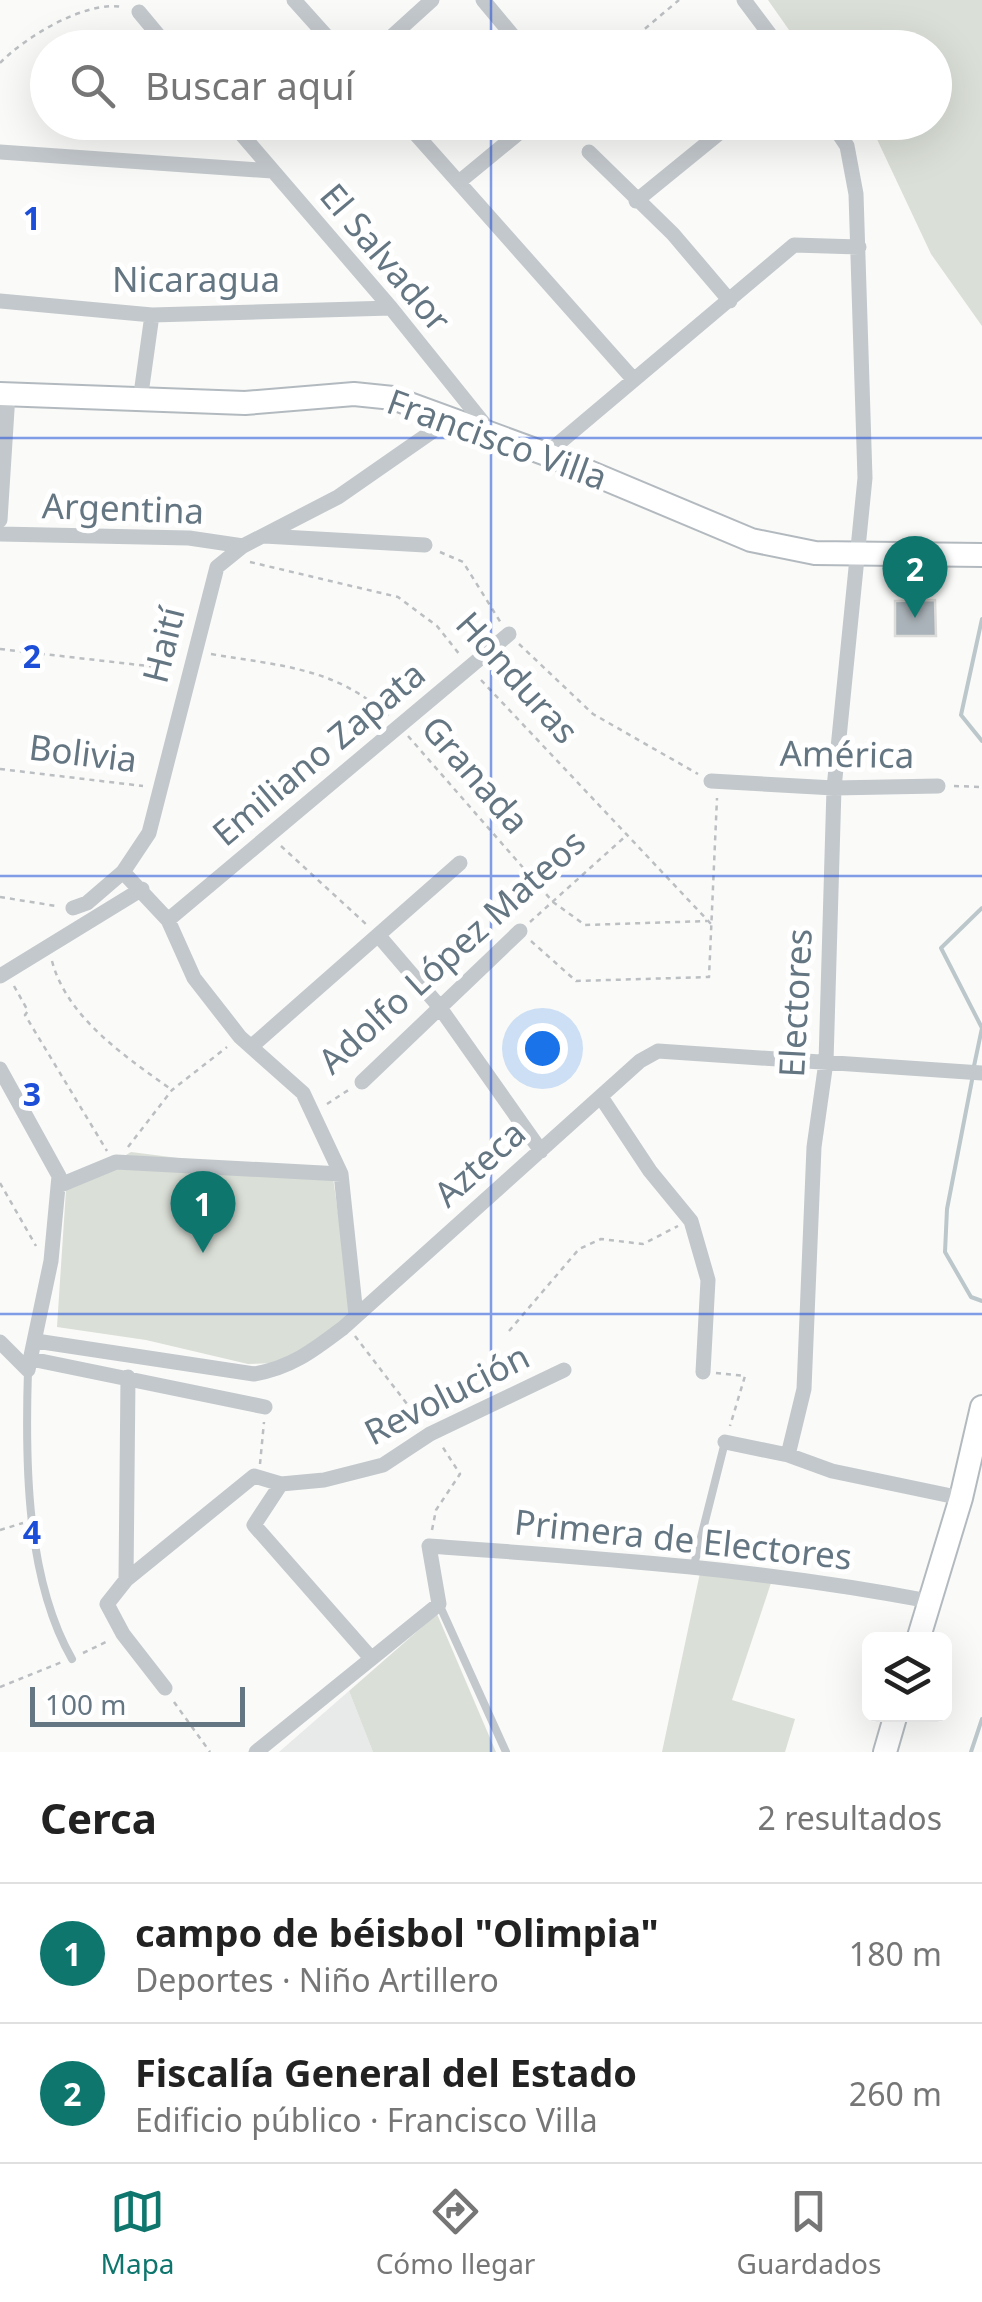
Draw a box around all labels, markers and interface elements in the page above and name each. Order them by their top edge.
search box [30,30,952,140]
icon: search [65,58,120,113]
text: Buscar aquí [145,59,355,111]
street label: El Salvador [310,173,462,341]
text: 1 [23,196,41,239]
street label: Nicaragua [112,255,280,302]
street label: Francisco Villa [381,377,614,500]
street label: Argentina [41,481,205,534]
pin: 2 [882,536,948,618]
street label: Haití [131,601,195,687]
street label: Honduras [446,601,590,753]
text: 2 [23,634,41,677]
street label: Emiliano Zapata [202,650,434,856]
street label: Granada [412,705,540,843]
street label: Bolivia [27,723,140,782]
street label: América [779,729,915,778]
street label: Adolfo López Mateos [307,818,595,1083]
street label: Electores [767,927,822,1079]
your location [517,1023,568,1074]
text: 3 [23,1072,41,1115]
street label: Azteca [423,1109,535,1216]
pin: 1 [170,1170,236,1253]
street label: Revolución [356,1332,537,1455]
street label: Primera de Electores [512,1497,854,1580]
text: 4 [23,1510,41,1553]
map controls [862,1632,952,1722]
button: layers [862,1632,952,1722]
scale bar [30,1682,245,1726]
text: 100 m [45,1685,127,1723]
text: Cerca [40,1789,157,1846]
text: 2 resultados [758,1796,942,1839]
text: campo de béisbol "Olimpia" [135,1906,659,1958]
text: 1 [63,1932,82,1975]
text: 180 m [849,1932,942,1975]
text: Deportes · Niño Artillero [135,1958,499,2001]
text: Fiscalía General del Estado [135,2046,637,2098]
text: 2 [63,2072,82,2115]
text: 260 m [849,2072,942,2115]
text: Edificio público · Francisco Villa [135,2098,598,2141]
tab: Mapa [101,2184,175,2282]
tab: Cómo llegar [376,2184,535,2282]
tab: Guardados [737,2184,881,2282]

